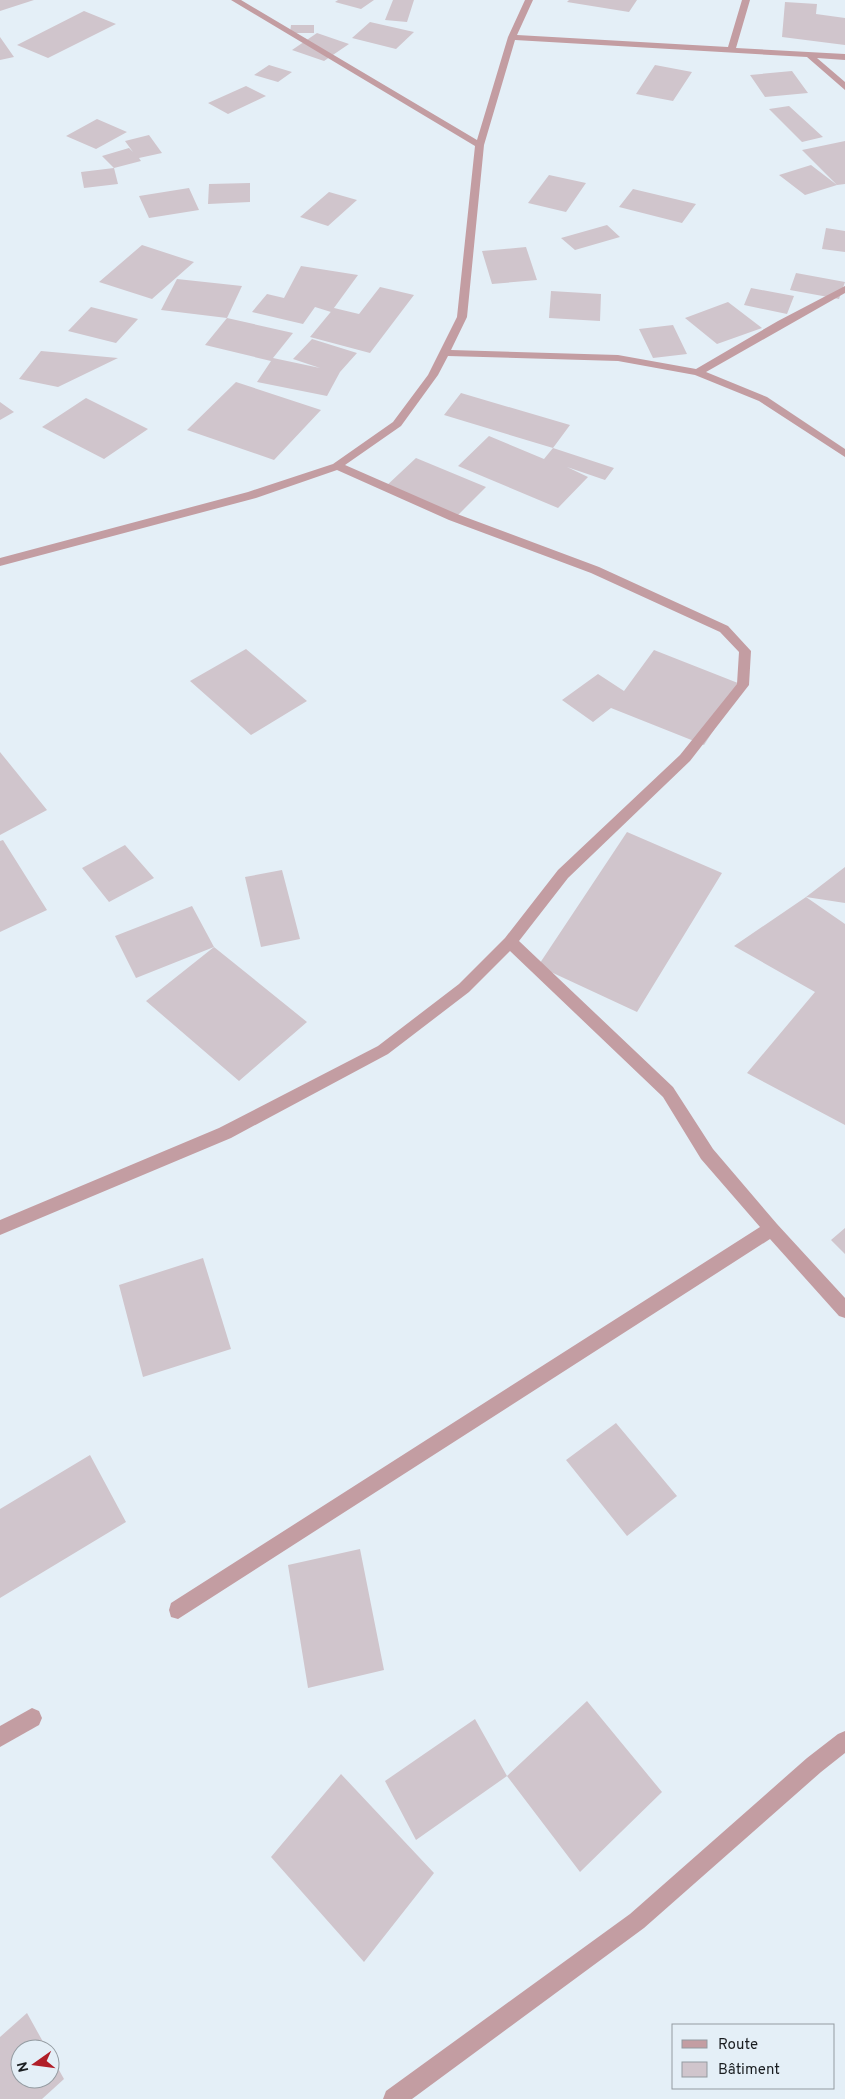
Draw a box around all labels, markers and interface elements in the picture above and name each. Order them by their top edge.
legend [672,2024,835,2089]
text: Route [718,2036,758,2055]
north arrow [10,2039,60,2089]
text: N [14,2060,33,2074]
text: Bâtiment [718,2061,780,2080]

